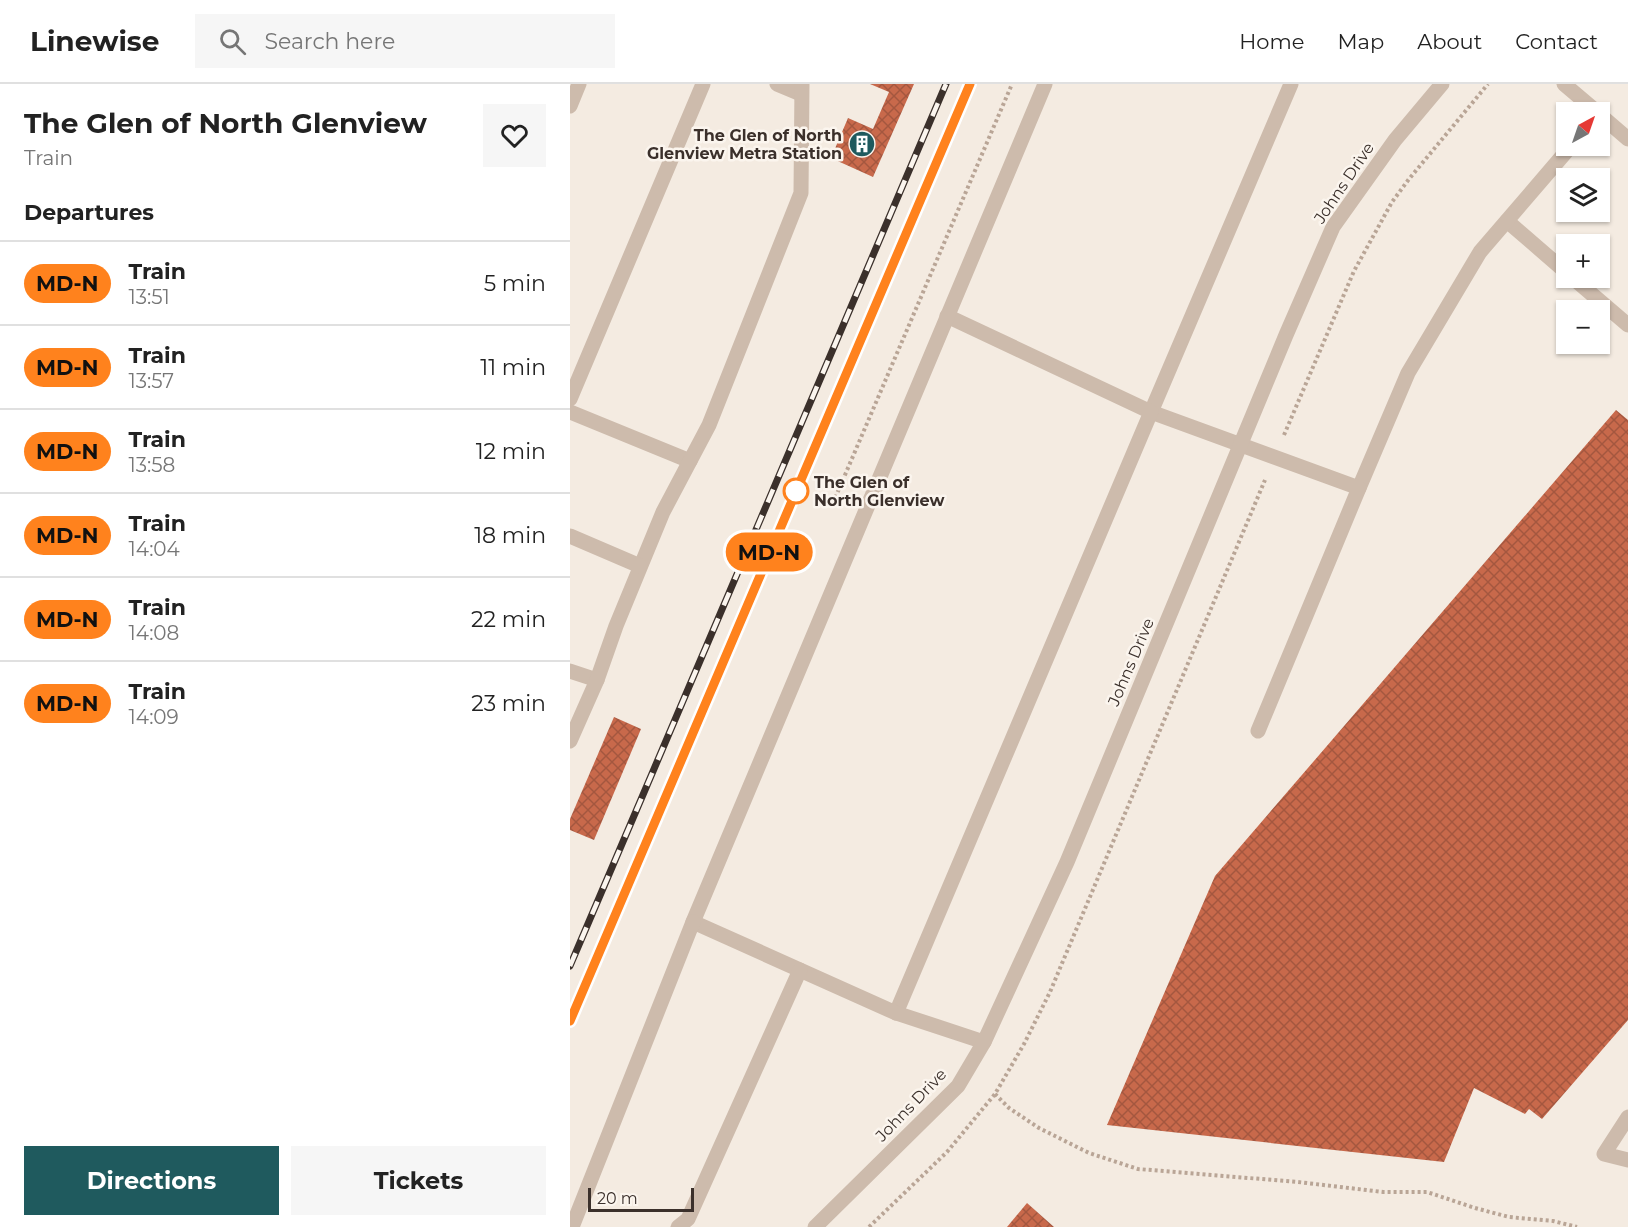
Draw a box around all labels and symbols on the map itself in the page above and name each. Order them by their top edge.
north arrow [1556,102,1610,156]
place label: The Glen of North Glenview Metra Station [647,126,842,163]
building icon: The Glen of North Glenview Metra Station [847,129,877,159]
street label: Johns Drive [1309,139,1378,228]
place label: The Glen of North Glenview [814,473,945,510]
marker: The Glen of North Glenview [783,478,809,504]
line badge: MD-N [727,532,811,572]
street label: Johns Drive [1104,615,1158,710]
street label: Johns Drive [871,1065,950,1146]
scale bar [588,1185,694,1212]

